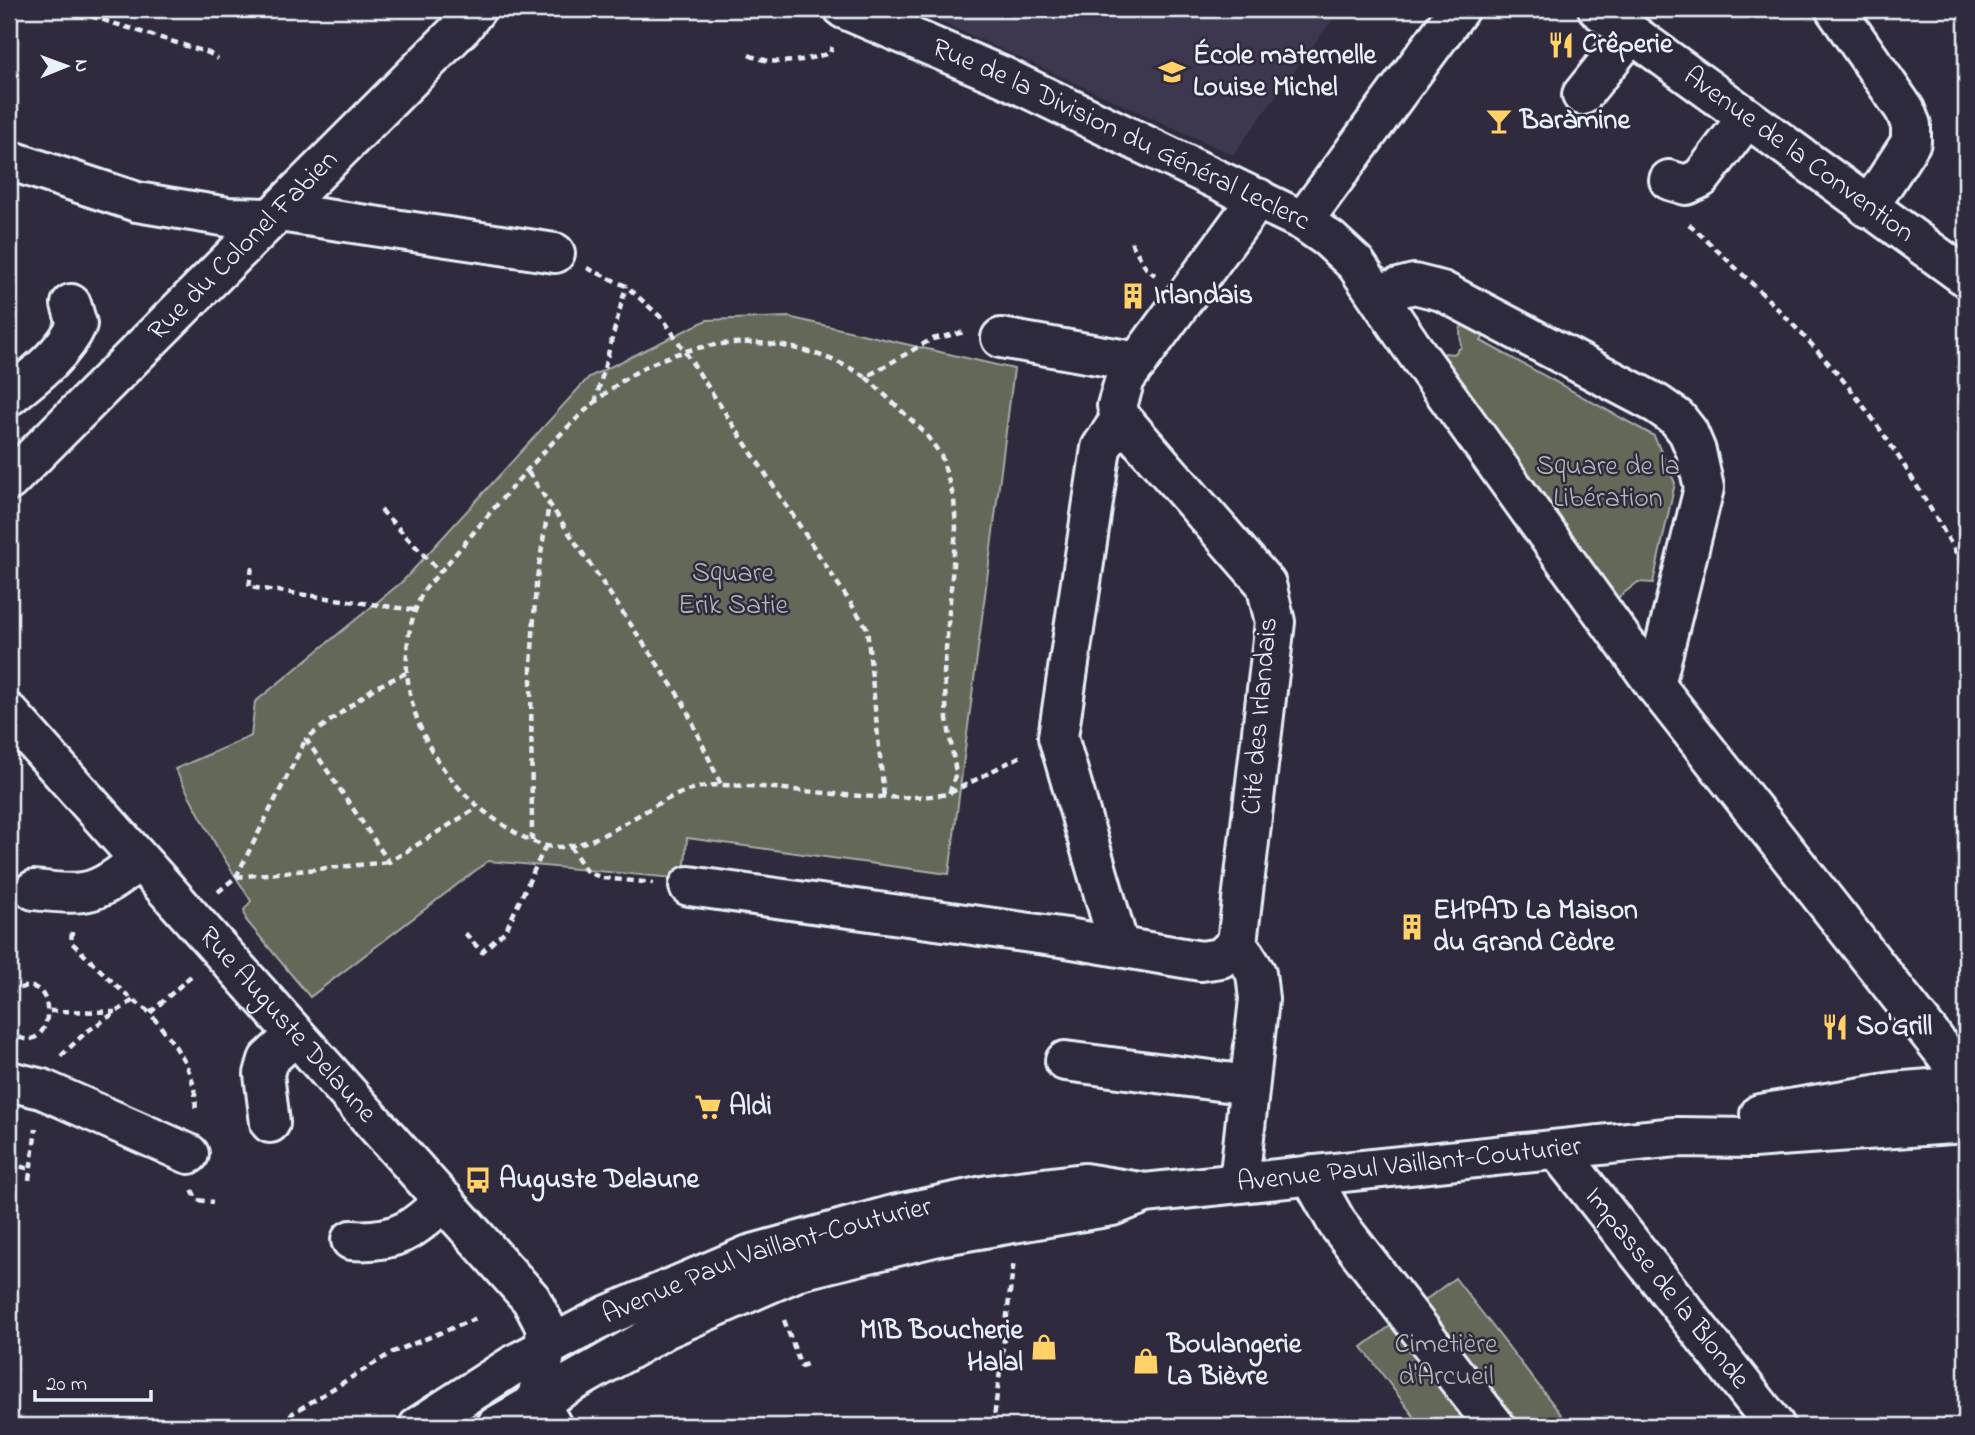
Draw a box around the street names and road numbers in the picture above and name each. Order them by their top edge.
street label: Rue de la Division du Général Leclerc [925,28,1317,242]
street label: Avenue de la Convention [1674,57,1923,253]
street label: Rue du Colonel Fabien [139,141,348,351]
street label: Cité des Irlandais [1232,616,1290,816]
street label: Rue Auguste Delaune [188,918,386,1133]
street label: Avenue Paul Vaillant-Couturier [1235,1127,1584,1204]
street label: Impasse de la Blonde [1574,1179,1759,1399]
street label: Avenue Paul Vaillant-Couturier [596,1187,936,1336]

